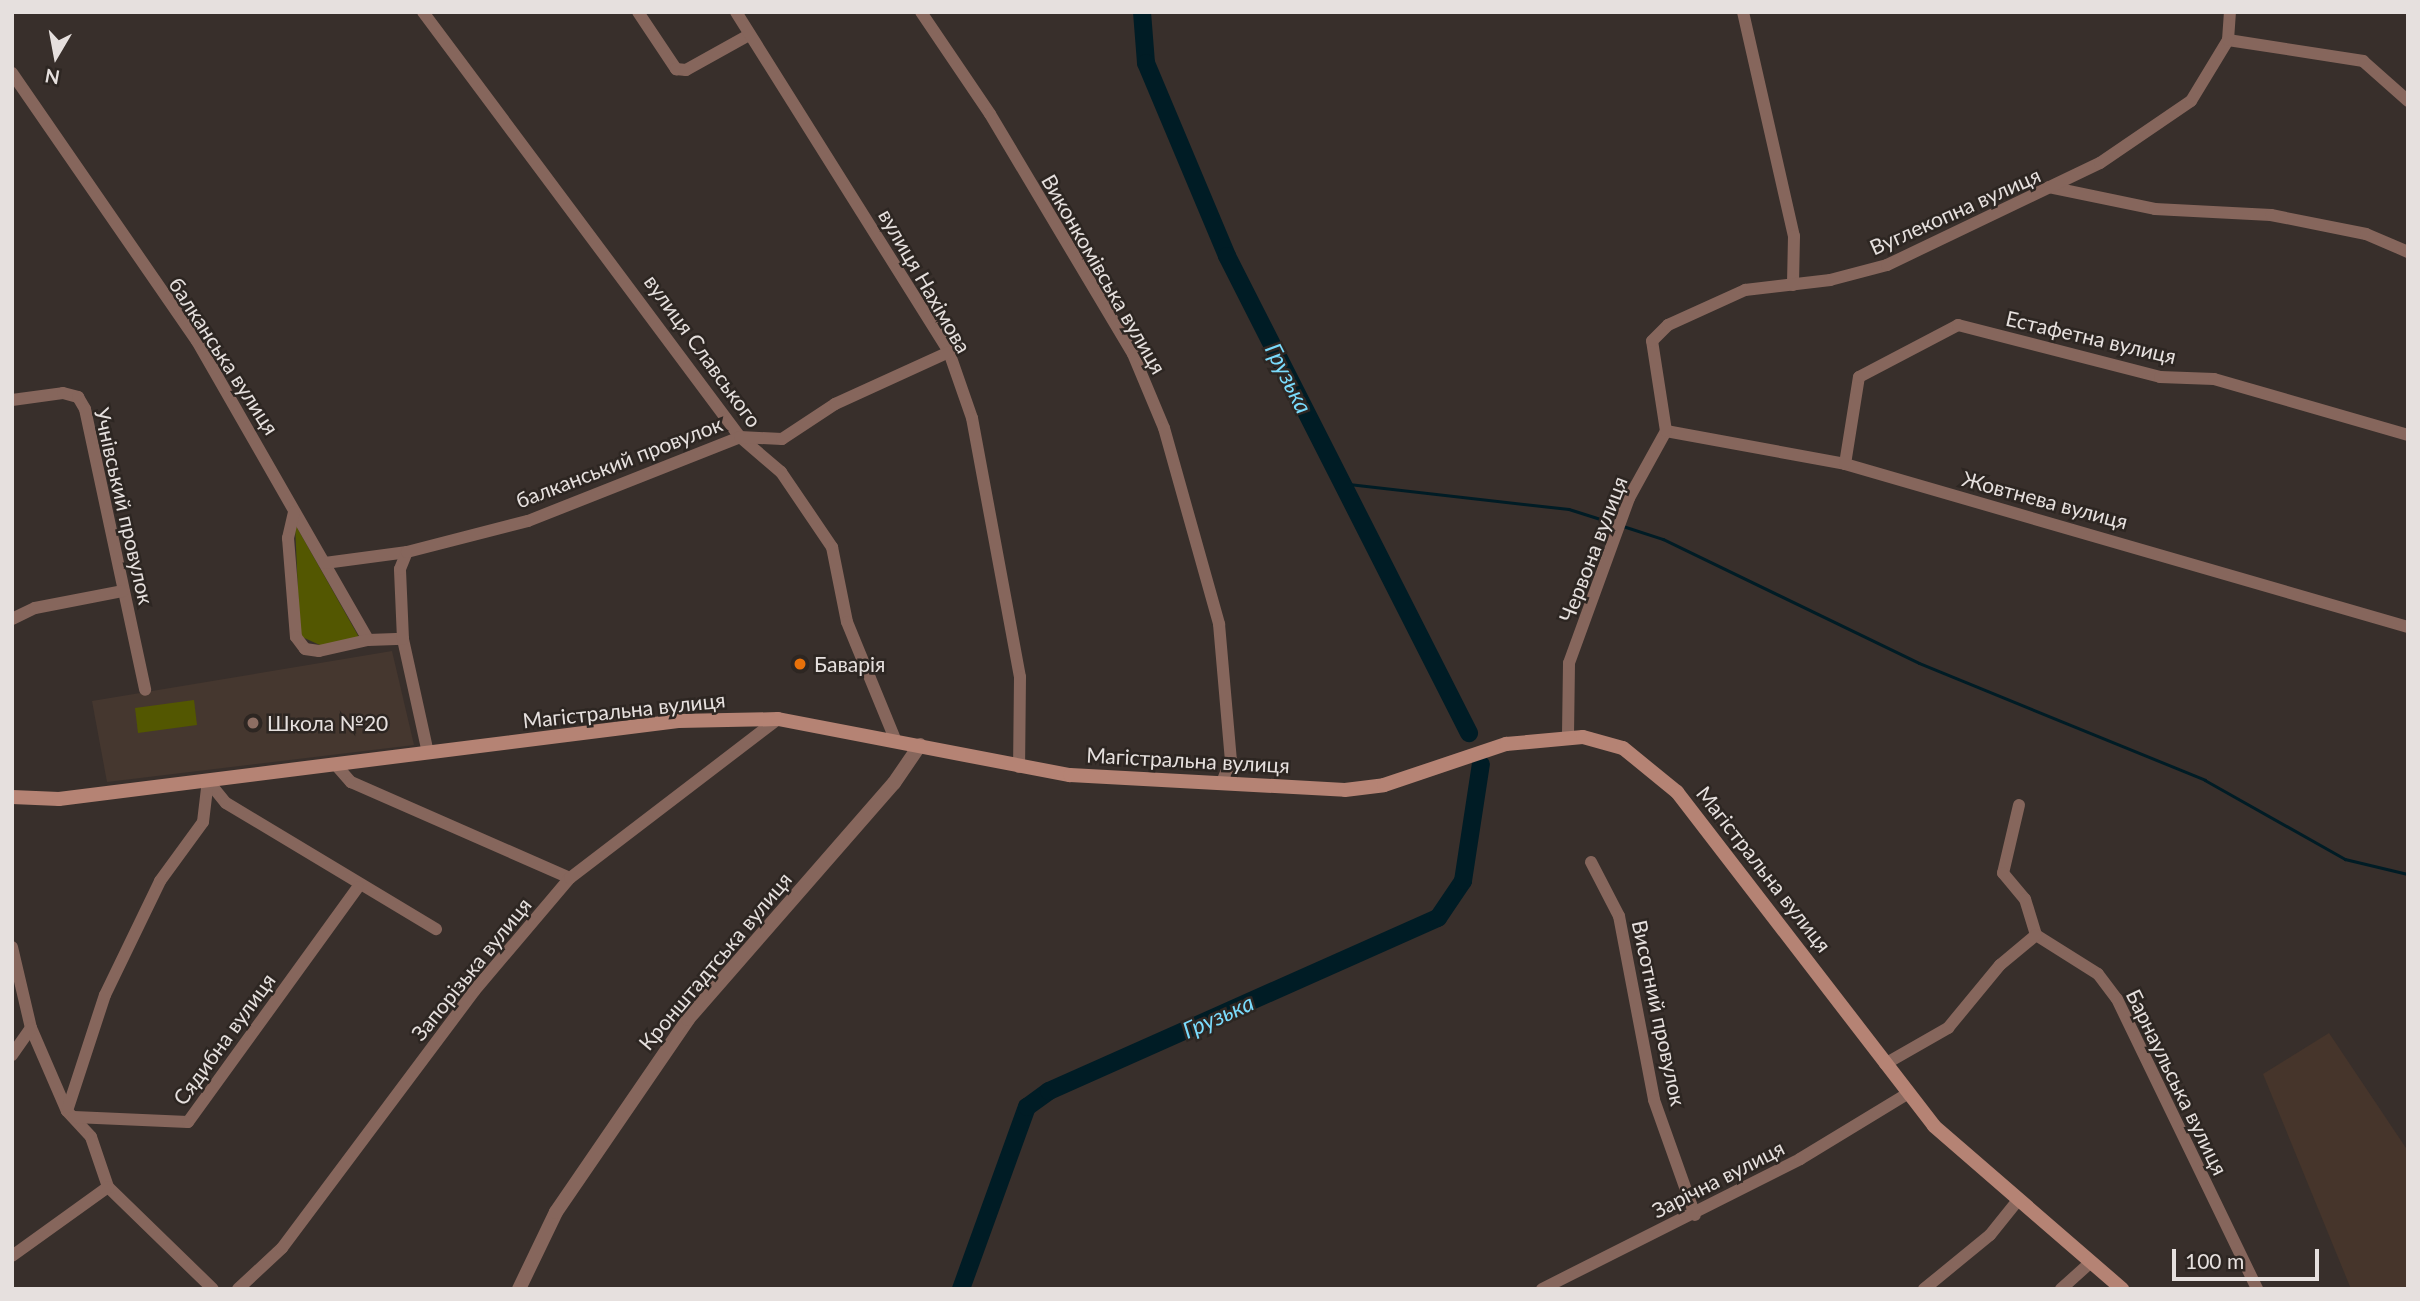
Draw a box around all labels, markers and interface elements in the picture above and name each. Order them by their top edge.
north arrow [21,21,91,91]
text: N [43,65,61,90]
street label: Вуглекопна вулиця [1866,162,2044,260]
street label: Виконкомівська вулиця [1036,170,1172,378]
street label: вулиця Нахімова [874,205,976,357]
street label: вулиця Славського [639,270,767,432]
street label: балканська вулиця [164,273,284,439]
street label: Естафетна вулиця [2003,305,2179,369]
water label: Грузька [1260,338,1318,418]
street label: Учнівський провулок [89,405,159,607]
street label: балканський провулок [512,411,726,513]
street label: Жовтнева вулиця [1959,466,2131,534]
street label: Червона вулиця [1554,473,1632,625]
place label: Баварія [814,651,885,677]
marker: Баварія [792,656,808,672]
street label: Магістральна вулиця [521,687,727,733]
place label: Школа №20 [267,710,388,736]
marker: Школа №20 [245,715,261,731]
street label: Магістральна вулиця [1086,742,1290,778]
street label: Магістральна вулиця [1691,781,1837,957]
street label: Кронштадтська вулиця [633,867,797,1055]
street label: Запорізька вулиця [406,892,536,1046]
street label: Висотний провулок [1627,918,1691,1108]
street label: Сядибна вулиця [168,968,280,1110]
street label: Барнаульська вулиця [2121,985,2233,1179]
water label: Грузька [1178,988,1258,1044]
street label: Зарічна вулиця [1648,1135,1788,1223]
scale bar [2175,1234,2322,1278]
text: 100 m [2185,1248,2244,1273]

